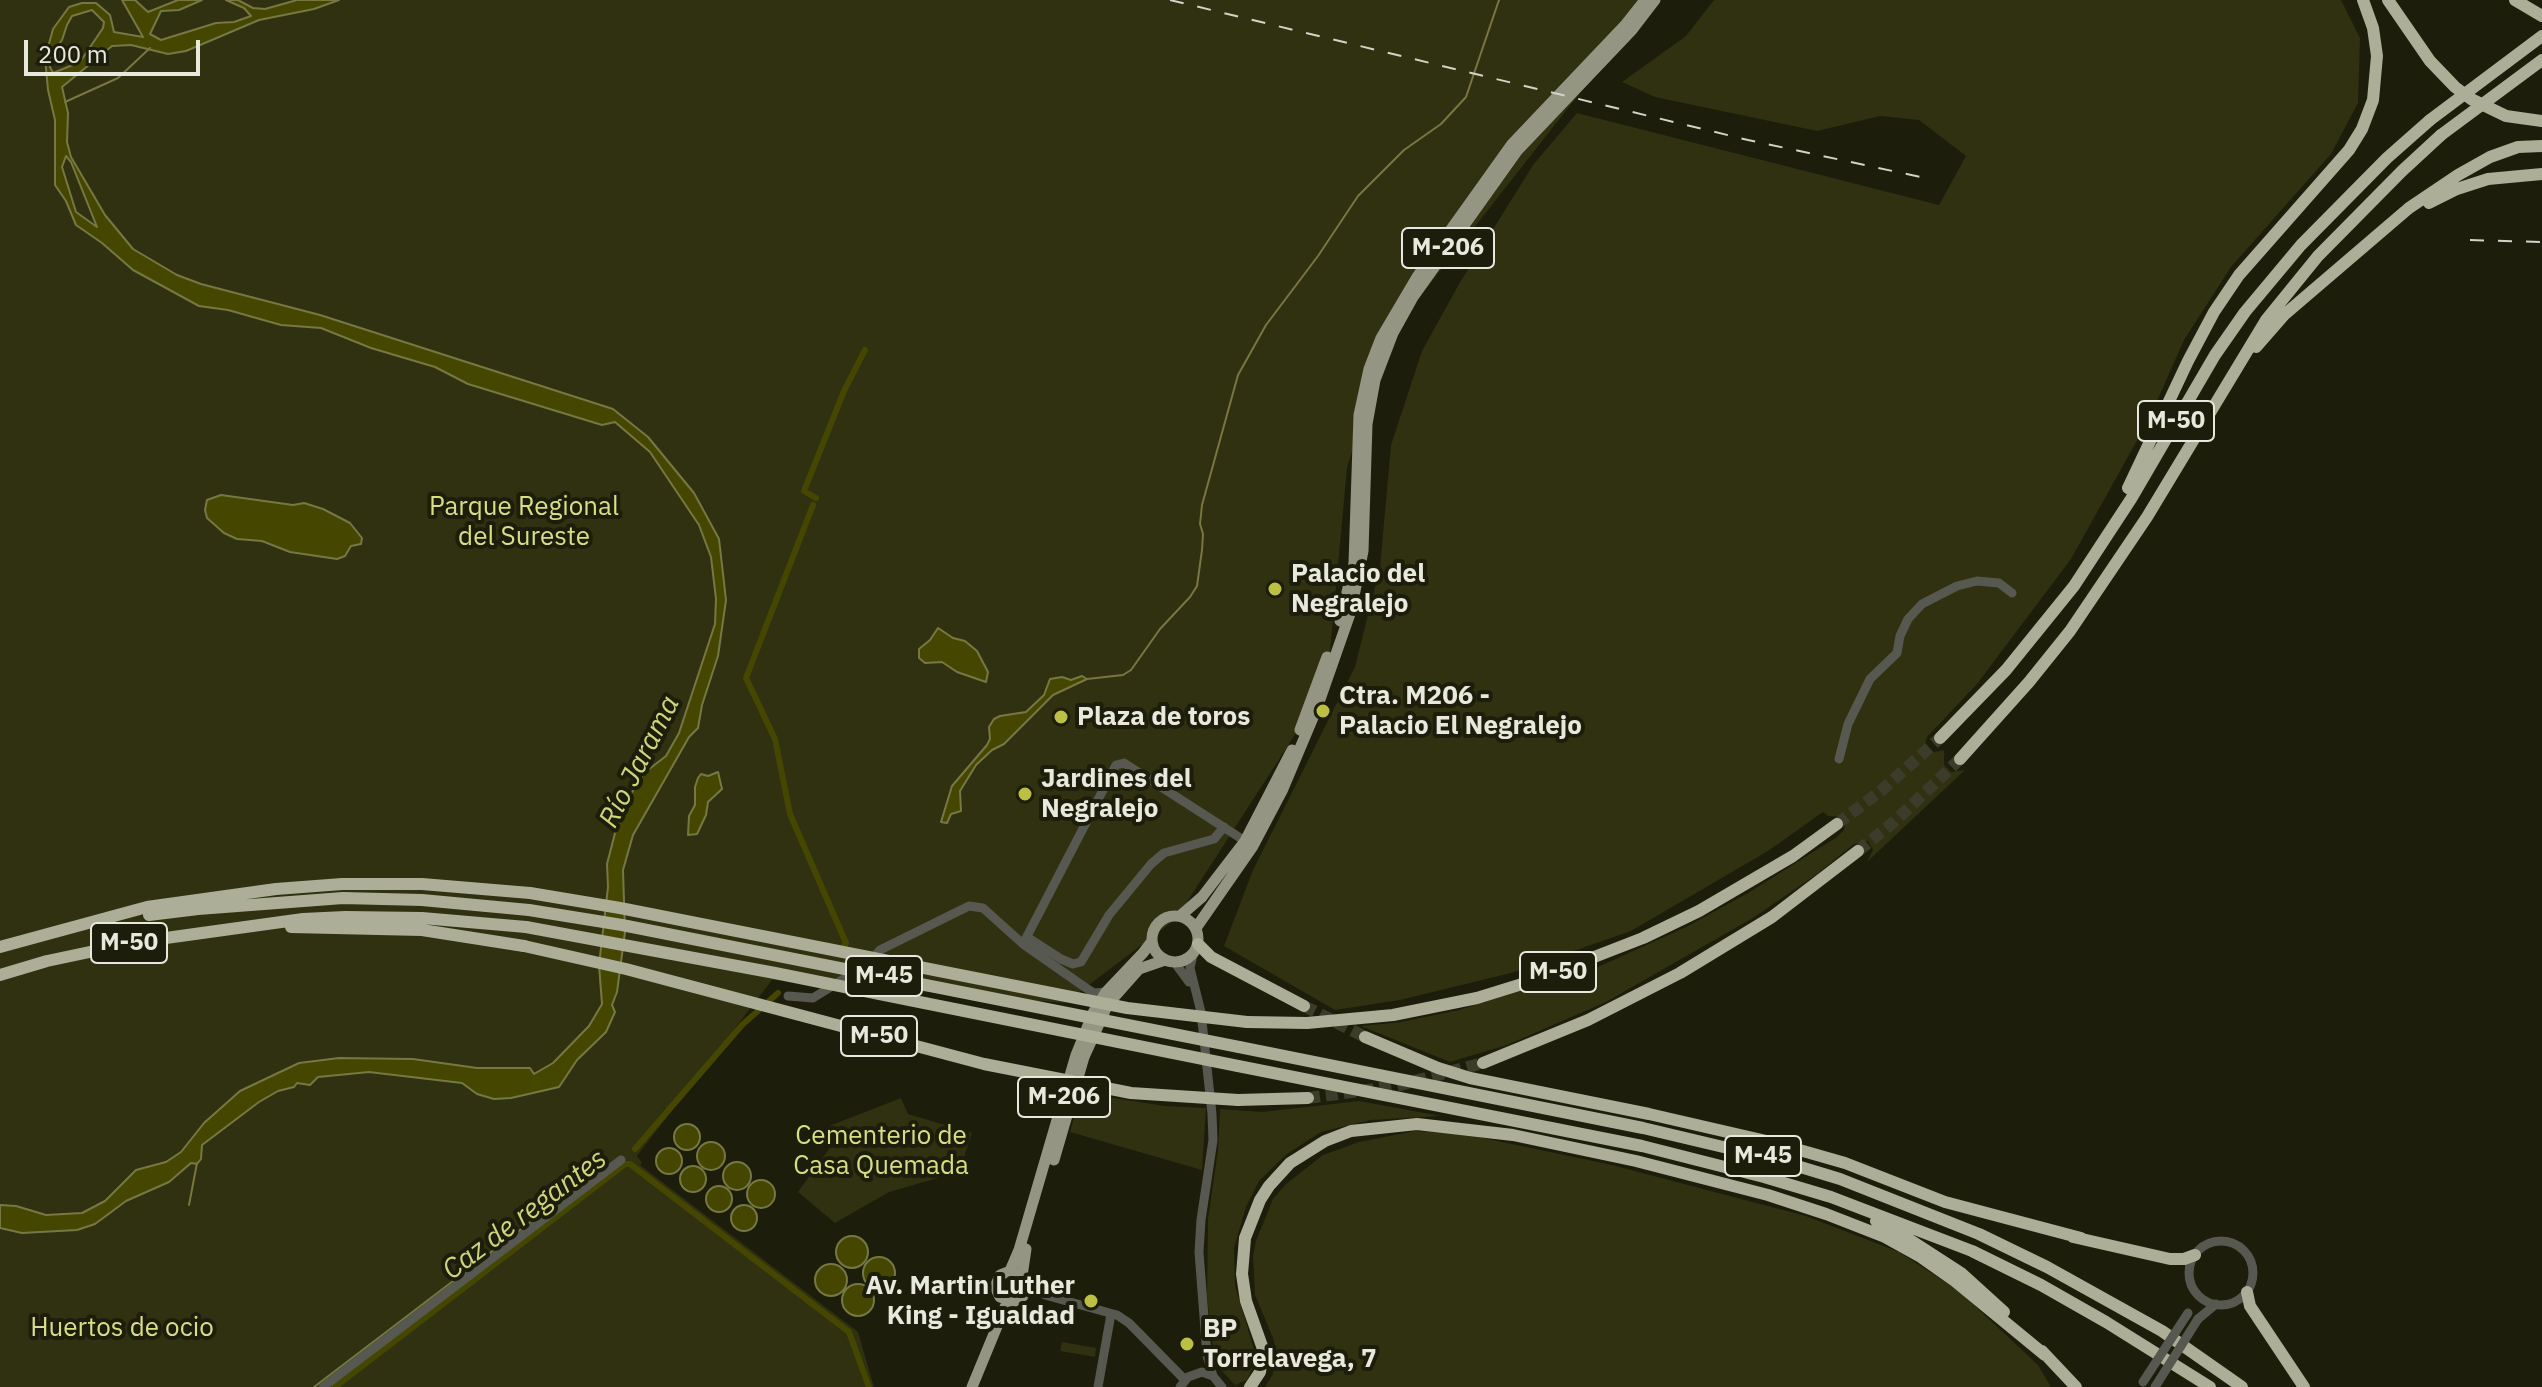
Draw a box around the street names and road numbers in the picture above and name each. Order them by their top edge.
road number: M-206 [1402,228,1494,268]
road number: M-50 [2138,401,2214,441]
road number: M-50 [91,923,167,963]
road number: M-50 [1520,952,1596,992]
road number: M-45 [846,956,922,996]
road number: M-50 [841,1016,917,1056]
road number: M-206 [1018,1077,1110,1117]
road number: M-45 [1725,1136,1801,1176]

